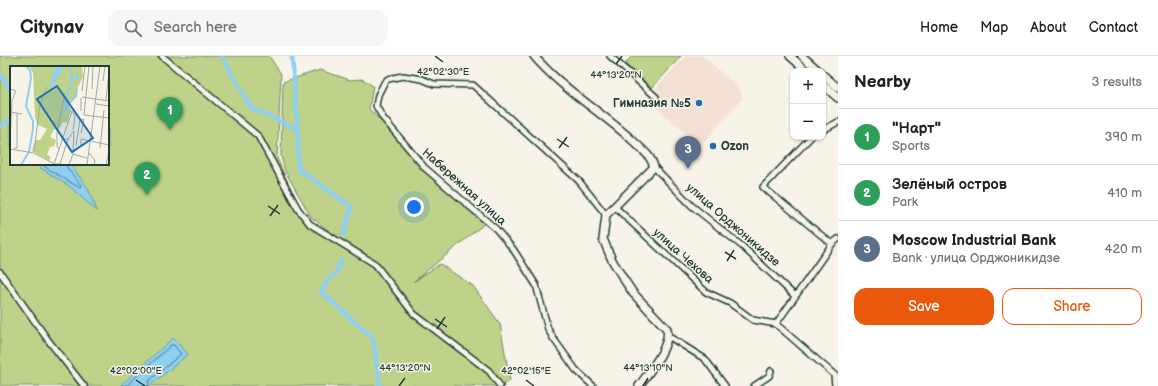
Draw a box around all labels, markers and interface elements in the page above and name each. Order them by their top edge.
search box [108,10,388,46]
text: Citynav [20,16,84,39]
icon: search [122,17,144,39]
text: Search here [154,18,237,37]
text: Home [920,19,958,36]
text: Map [980,19,1008,36]
text: About [1030,19,1067,36]
text: Contact [1089,19,1138,36]
inset map [10,66,109,165]
text: 42°02'30"E [417,66,470,78]
map controls [790,68,826,140]
button: + [790,68,826,104]
text: 44°13'20"N [590,69,642,81]
text: Nearby [854,72,911,92]
text: 3 results [1091,74,1142,90]
place label: Гимназия №5 [613,96,691,111]
pin: 1 [157,97,183,130]
marker: Гимназия №5 [694,98,704,108]
button: − [790,104,826,140]
text: "Нарт" [892,119,941,138]
text: 1 [864,129,870,145]
text: 390 m [1105,129,1142,145]
pin: 3 [675,136,701,169]
text: Sports [892,138,930,154]
place label: Ozon [721,139,749,154]
marker: Ozon [708,141,718,151]
street label: Набережная улица [419,145,509,229]
pin: 2 [134,162,160,195]
text: Зелёный остров [892,175,1007,194]
street label: улица Орджоникидзе [683,180,783,270]
text: 2 [863,185,871,201]
text: 410 m [1107,185,1142,201]
text: Park [892,194,918,210]
your location [404,197,424,217]
street label: улица Чехова [650,225,716,287]
text: Moscow Industrial Bank [892,231,1056,250]
text: 3 [863,241,871,257]
text: 420 m [1104,241,1142,257]
text: Bank · улица Орджоникидзе [892,250,1060,266]
button: Save [854,288,994,325]
button: Share [1002,288,1142,325]
text: 44°13'20"N [379,362,431,374]
text: 44°13'10"N [623,362,673,374]
text: 42°02'00"E [110,365,163,377]
text: 42°02'15"E [501,365,552,377]

